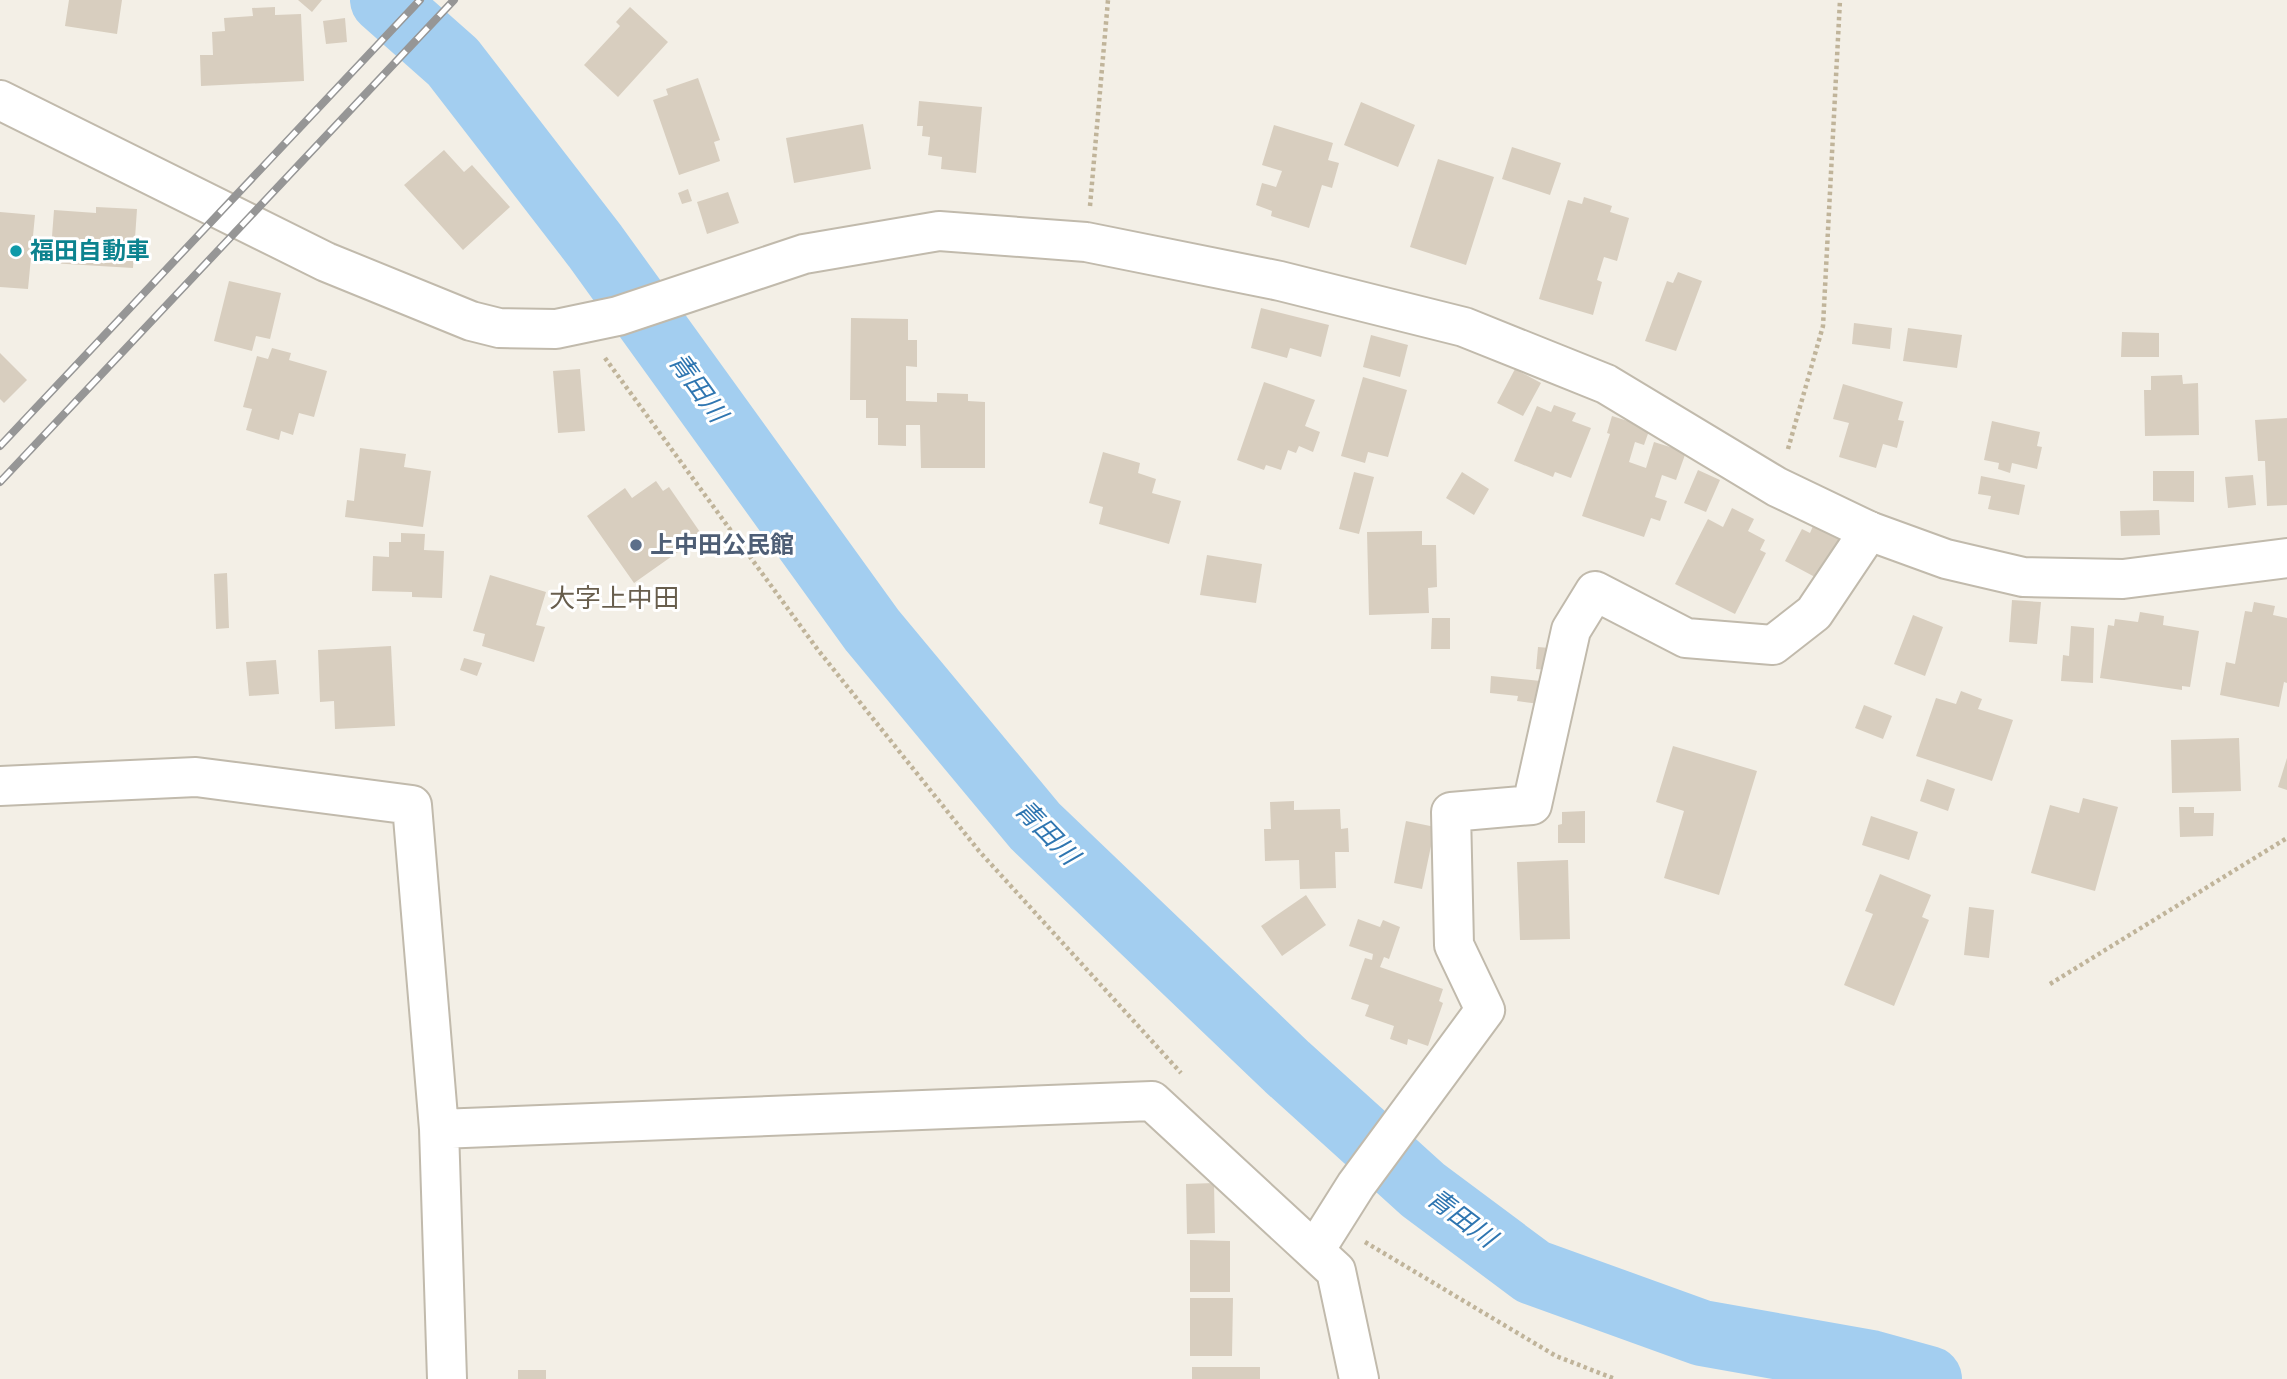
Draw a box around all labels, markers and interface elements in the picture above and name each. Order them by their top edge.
place label: 福田自動車 [30,237,150,266]
marker: 福田自動車 [8,243,24,259]
water label: 青田川 [662,347,734,431]
place label: 上中田公民館 [650,531,794,560]
marker: 上中田公民館 [628,537,644,553]
district label: 大字上中田 [549,584,679,615]
water label: 青田川 [1008,794,1086,874]
water label: 青田川 [1421,1183,1504,1257]

